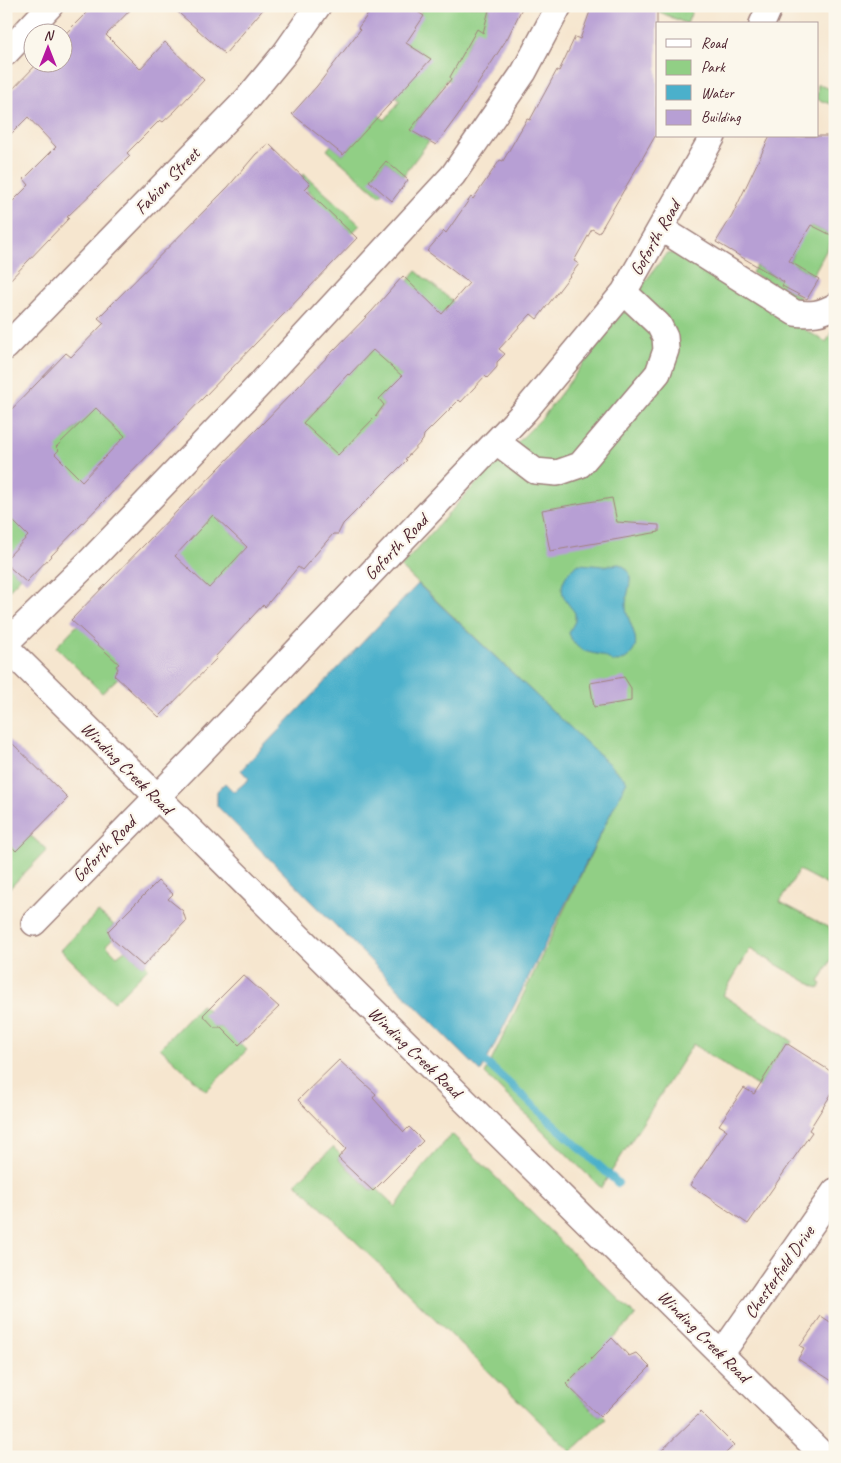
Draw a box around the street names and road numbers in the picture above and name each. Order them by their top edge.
street label: Fabion Street [130,142,206,219]
street label: Goforth Road [625,194,687,279]
street label: Goforth Road [359,508,435,584]
street label: Winding Creek Road [76,717,180,821]
street label: Goforth Road [67,810,143,886]
street label: Winding Creek Road [364,1002,468,1104]
street label: Chesterfield Drive [739,1221,820,1323]
street label: Winding Creek Road [653,1285,757,1389]

